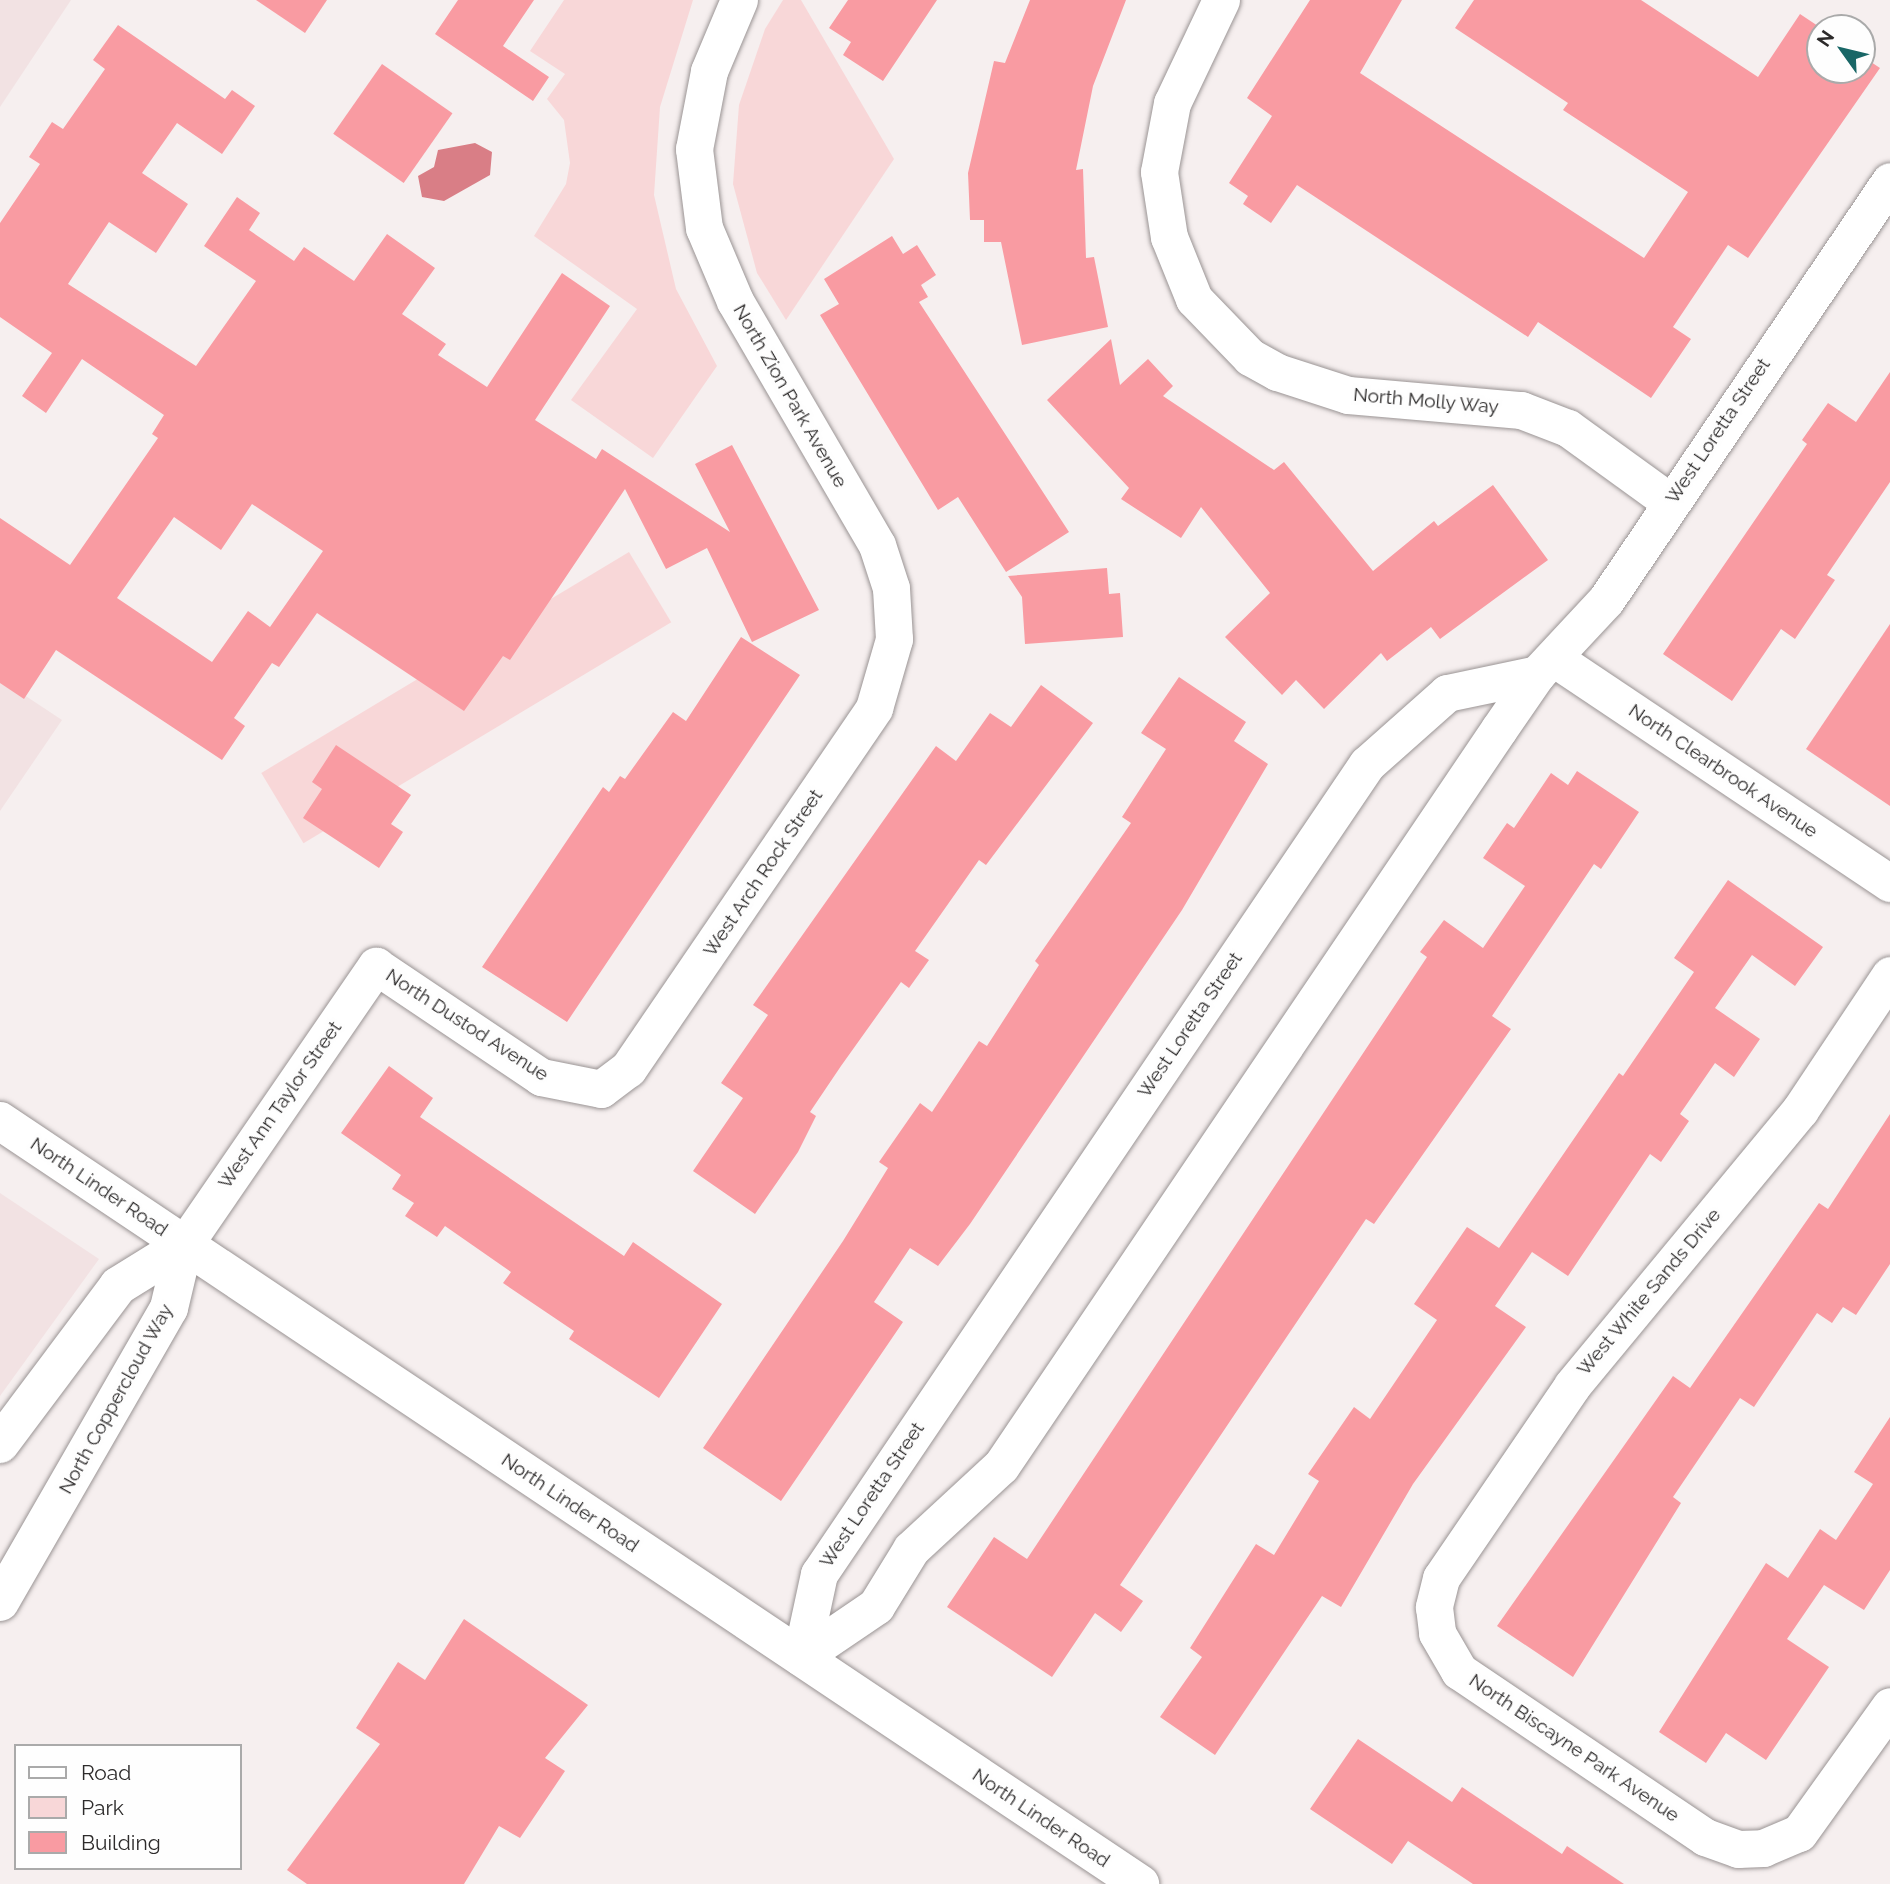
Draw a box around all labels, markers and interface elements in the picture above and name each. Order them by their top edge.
north arrow [1806,14,1876,84]
text: N [1812,26,1838,51]
street label: North Zion Park Avenue [728,300,852,492]
street label: West Loretta Street [1661,354,1775,508]
street label: North Molly Way [1352,383,1500,419]
street label: North Clearbrook Avenue [1624,699,1822,843]
street label: West Arch Rock Street [698,785,828,961]
street label: West Loretta Street [1133,948,1247,1102]
street label: North Dustod Avenue [381,964,553,1086]
street label: West Ann Taylor Street [213,1016,347,1194]
street label: North Linder Road [26,1132,172,1242]
street label: West White Sands Drive [1572,1204,1726,1380]
street label: North Coppercloud Way [54,1300,178,1498]
street label: West Loretta Street [815,1418,929,1572]
street label: North Linder Road [497,1448,643,1558]
street label: North Biscayne Park Avenue [1464,1669,1684,1827]
legend [14,1744,242,1870]
text: Road [81,1760,131,1785]
street label: North Linder Road [968,1763,1114,1873]
text: Park [81,1795,124,1820]
text: Building [81,1830,161,1855]

